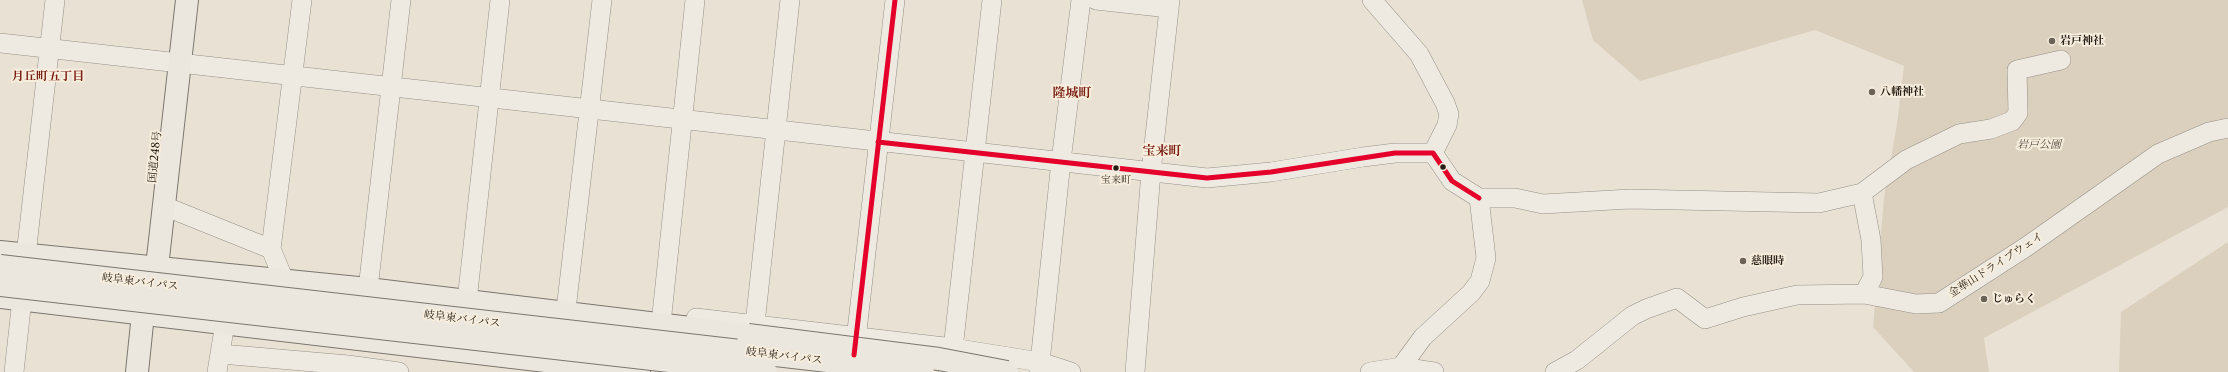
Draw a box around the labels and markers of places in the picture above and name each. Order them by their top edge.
place label: 岩戸神社 [2060,34,2104,48]
marker: 岩戸神社 [2047,36,2057,46]
place label: 八幡神社 [1880,85,1924,99]
marker: 八幡神社 [1867,87,1877,97]
unlabelled marker [1438,162,1448,172]
marker: 宝来町 [1111,163,1121,173]
place label: 宝来町 [1101,174,1131,186]
place label: 慈眼時 [1751,254,1784,268]
marker: 慈眼時 [1738,256,1748,266]
place label: じゅらく [1992,292,2036,306]
marker: じゅらく [1979,294,1989,304]

